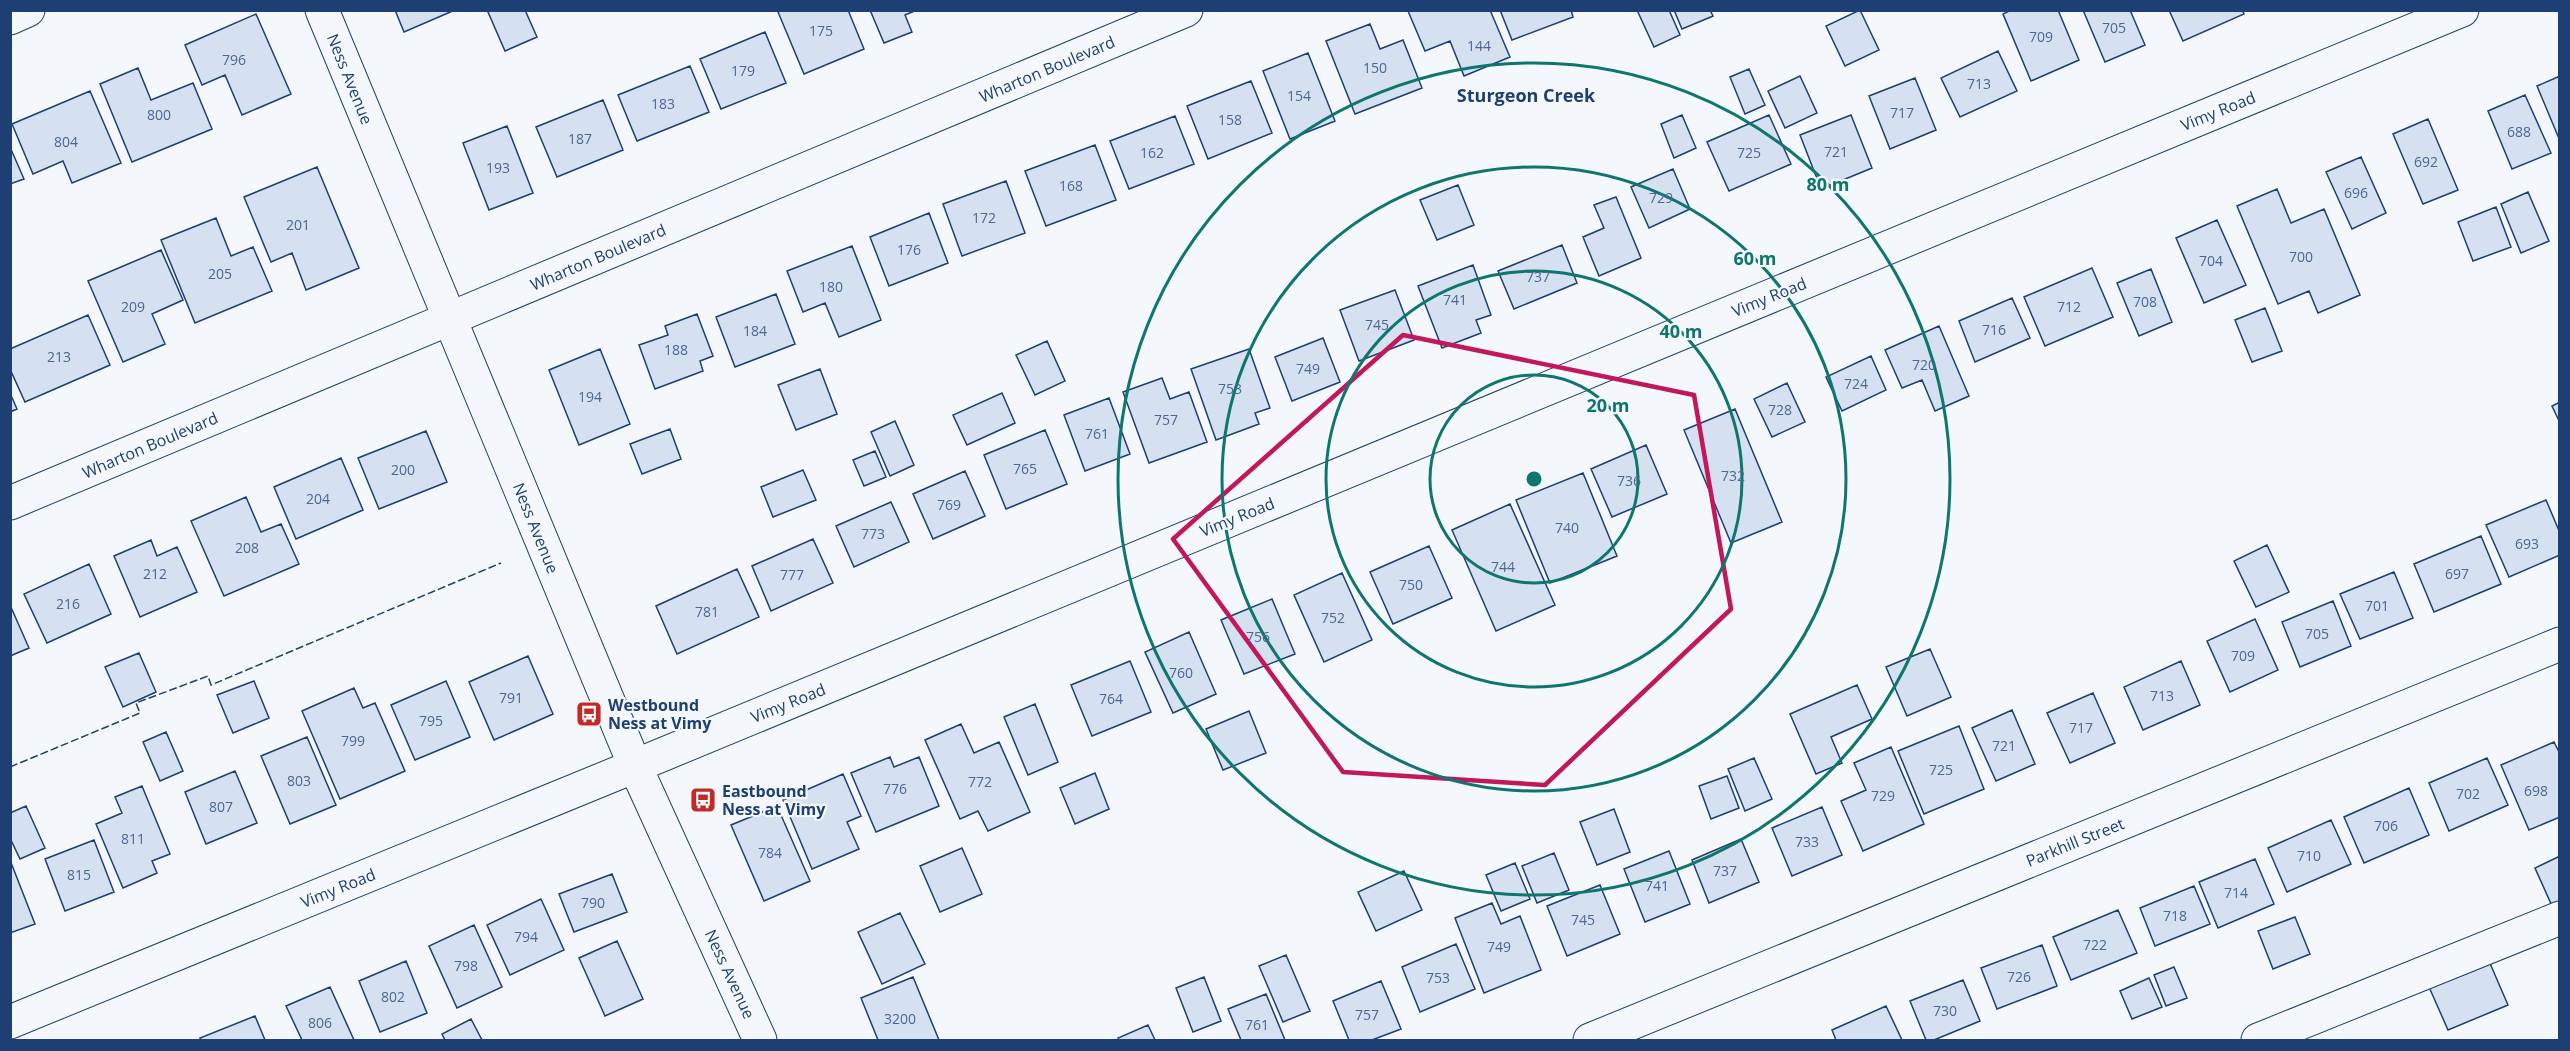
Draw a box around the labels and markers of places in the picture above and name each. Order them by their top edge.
centre of rings [1524,469,1544,489]
place label: Westbound Ness at Vimy [608,694,712,734]
bus stop icon: Westbound Ness at Vimy [574,699,604,729]
place label: Eastbound Ness at Vimy [722,780,826,820]
bus stop icon: Eastbound Ness at Vimy [688,785,718,815]

